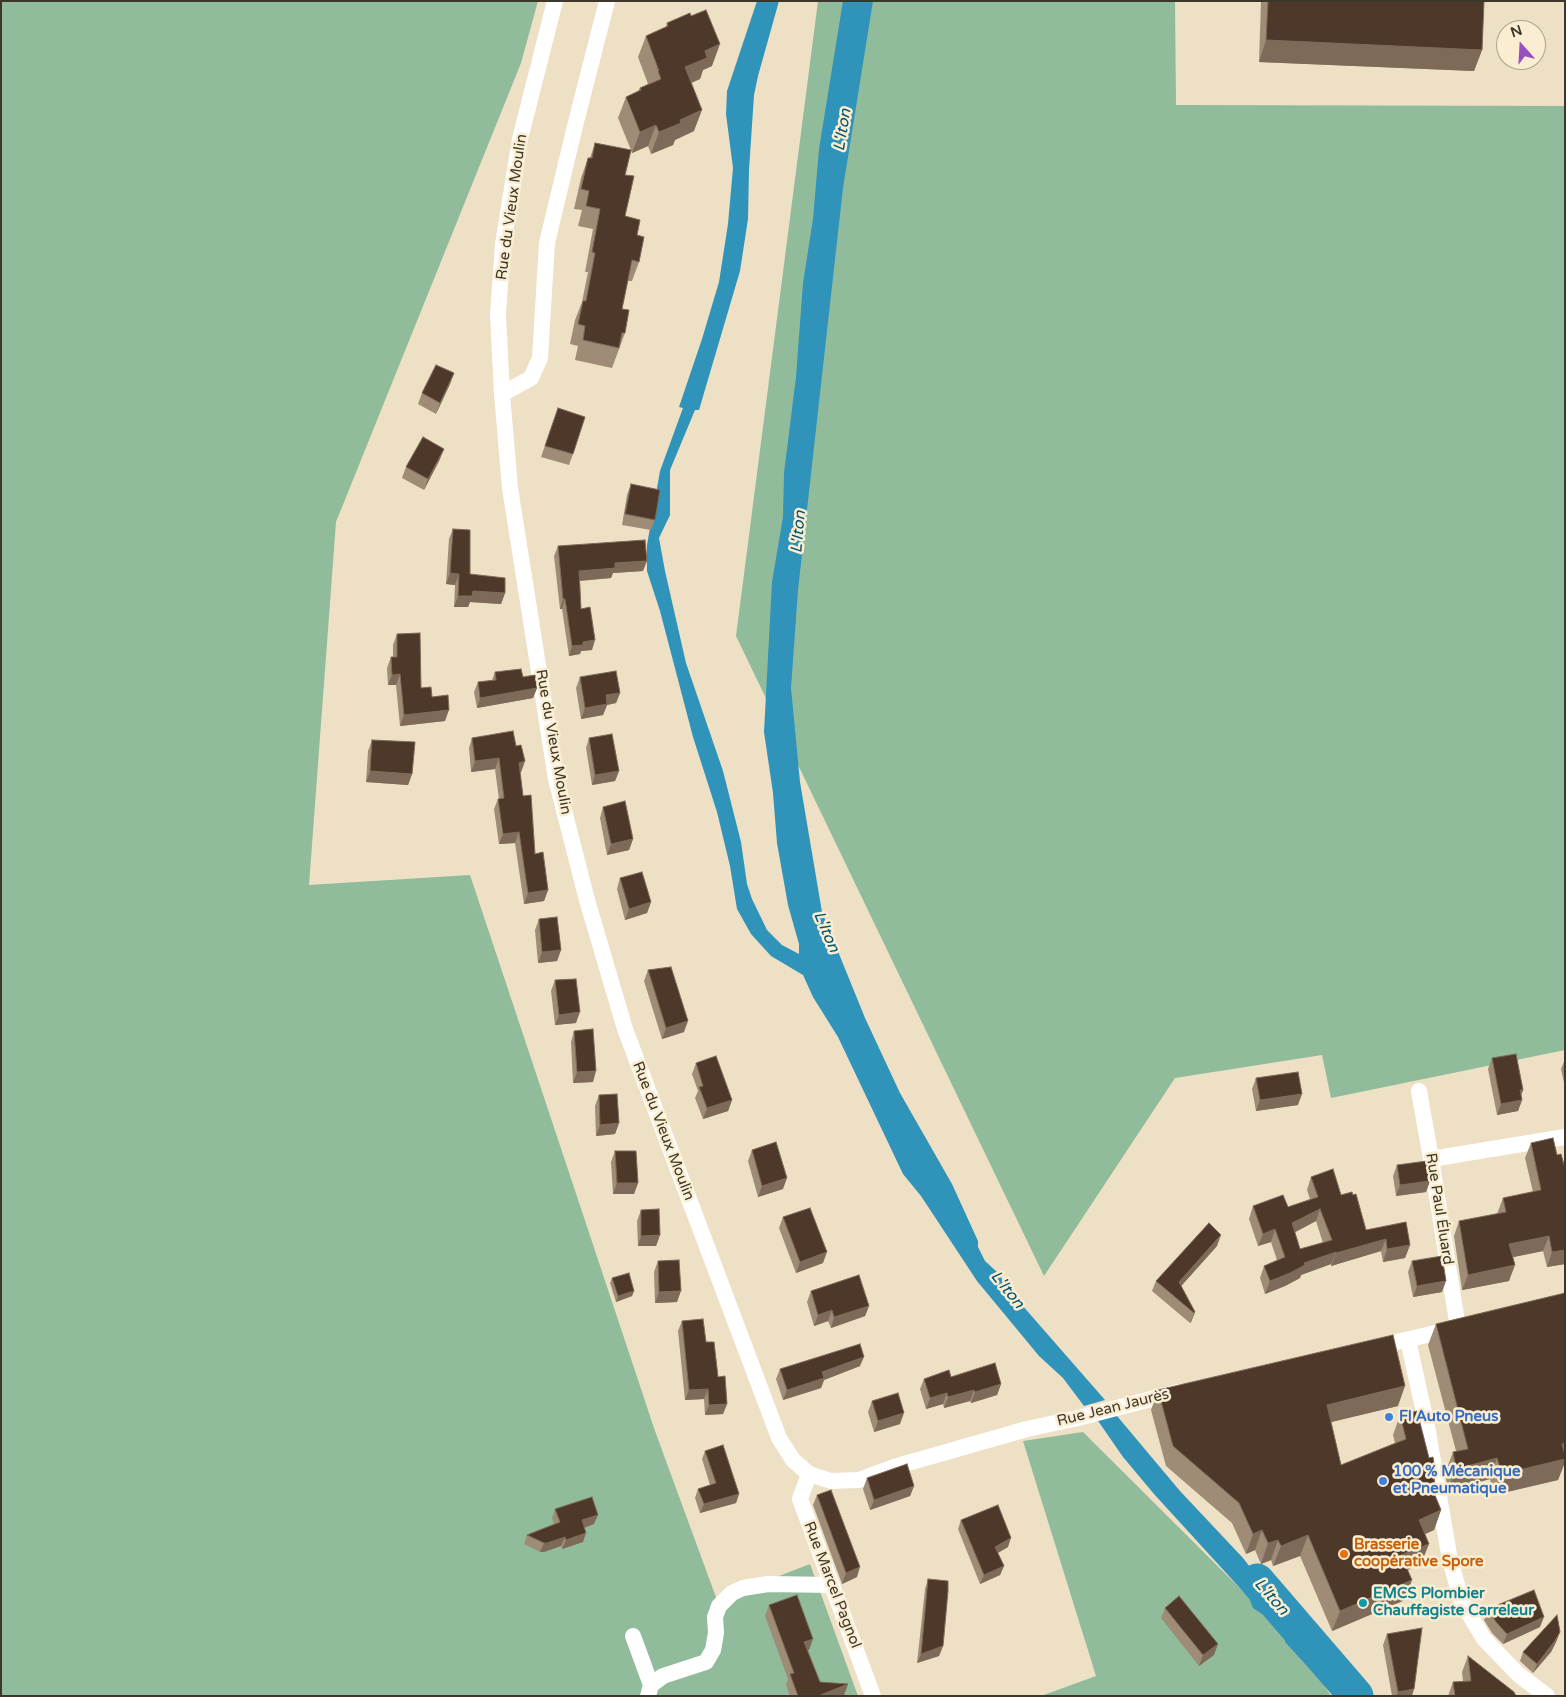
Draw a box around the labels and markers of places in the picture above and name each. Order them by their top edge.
place label: Fl Auto Pneus [1399,1408,1498,1426]
marker: Fl Auto Pneus [1383,1411,1395,1423]
place label: 100 % Mécanique et Pneumatique [1393,1463,1520,1498]
marker: 100 % Mécanique et Pneumatique [1377,1475,1389,1487]
place label: Brasserie coopérative Spore [1354,1536,1484,1571]
marker: Brasserie coopérative Spore [1338,1548,1350,1560]
place label: EMCS Plombier Chauffagiste Carreleur [1373,1585,1534,1620]
marker: EMCS Plombier Chauffagiste Carreleur [1357,1597,1369,1609]

